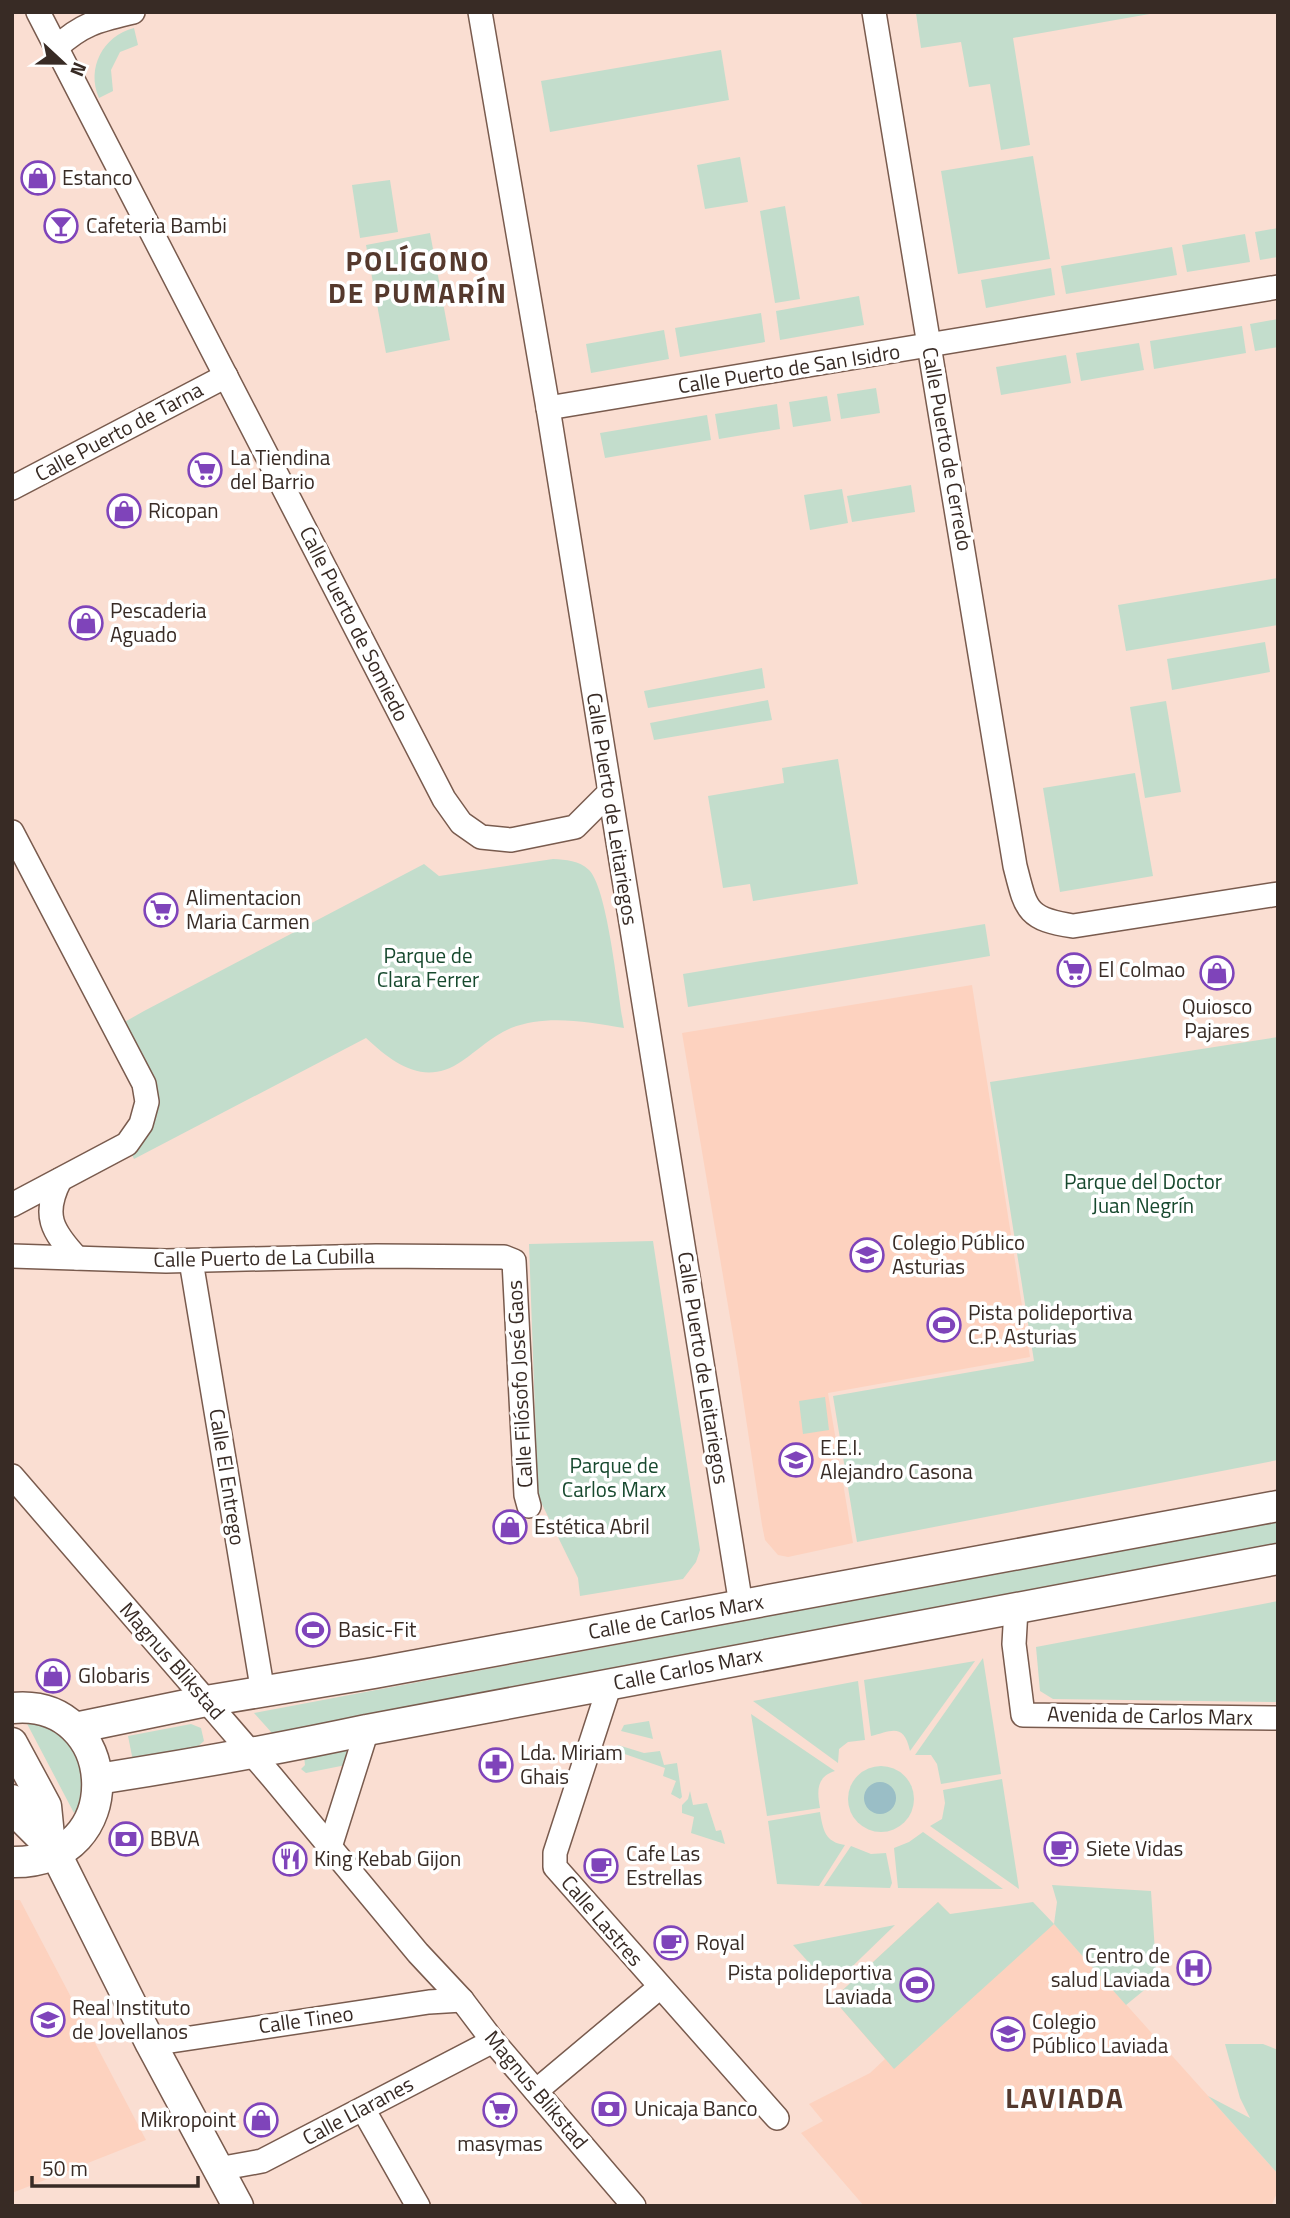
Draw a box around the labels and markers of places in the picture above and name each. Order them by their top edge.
shop icon: Estanco [19,159,57,197]
place label: Estanco [62,161,133,193]
bar icon: Cafeteria Bambi [42,207,80,245]
place label: Cafeteria Bambi [86,209,227,241]
place label: La Tiendina del Barrio [230,441,331,497]
supermarket icon: La Tiendina del Barrio [186,451,224,489]
shop icon: Ricopan [105,492,143,530]
place label: Ricopan [148,494,219,526]
place label: Pescaderia Aguado [110,594,207,650]
shop icon: Pescaderia Aguado [67,604,105,642]
place label: Alimentacion Maria Carmen [186,881,310,937]
supermarket icon: Alimentacion Maria Carmen [142,891,180,929]
supermarket icon: El Colmao [1055,951,1093,989]
place label: El Colmao [1098,953,1185,985]
shop icon: Quiosco Pajares [1198,954,1236,992]
place label: Quiosco Pajares [1182,990,1252,1046]
place label: Colegio Público Asturias [892,1226,1025,1282]
school or university icon: Colegio Público Asturias [848,1236,886,1274]
place label: Pista polideportiva C.P. Asturias [968,1296,1133,1352]
sports icon: Pista polideportiva C.P. Asturias [925,1306,963,1344]
place label: E.E.I. Alejandro Casona [820,1431,973,1487]
school or university icon: E.E.I. Alejandro Casona [777,1441,815,1479]
shop icon: Estética Abril [491,1508,529,1546]
place label: Estética Abril [534,1510,650,1542]
sports icon: Basic-Fit [294,1611,332,1649]
place label: Basic-Fit [338,1613,417,1645]
shop icon: Globaris [34,1657,72,1695]
place label: Globaris [78,1659,150,1691]
place label: Lda. Miriam Ghais [520,1736,623,1792]
pharmacy icon: Lda. Miriam Ghais [477,1746,515,1784]
bank icon: BBVA [107,1820,145,1858]
place label: BBVA [150,1822,200,1854]
cafe icon: Siete Vidas [1042,1830,1080,1868]
place label: Siete Vidas [1086,1832,1183,1864]
place label: Cafe Las Estrellas [626,1837,702,1893]
restaurant icon: King Kebab Gijon [271,1840,309,1878]
place label: King Kebab Gijon [314,1842,461,1874]
cafe icon: Cafe Las Estrellas [582,1847,620,1885]
cafe icon: Royal [652,1924,690,1962]
place label: Royal [696,1926,745,1958]
place label: Centro de salud Laviada [1051,1939,1170,1995]
hospital icon: Centro de salud Laviada [1175,1949,1213,1987]
place label: Pista polideportiva Laviada [728,1956,892,2012]
sports icon: Pista polideportiva Laviada [898,1966,936,2004]
place label: Real Instituto de Jovellanos [72,1991,191,2047]
school or university icon: Real Instituto de Jovellanos [29,2001,67,2039]
place label: Colegio Público Laviada [1032,2005,1169,2061]
school or university icon: Colegio Público Laviada [989,2015,1027,2053]
bank icon: Unicaja Banco [590,2090,628,2128]
supermarket icon: masymas [481,2091,519,2129]
place label: Unicaja Banco [634,2092,758,2124]
shop icon: Mikropoint [242,2101,280,2139]
place label: Mikropoint [140,2103,237,2135]
place label: masymas [457,2127,543,2159]

